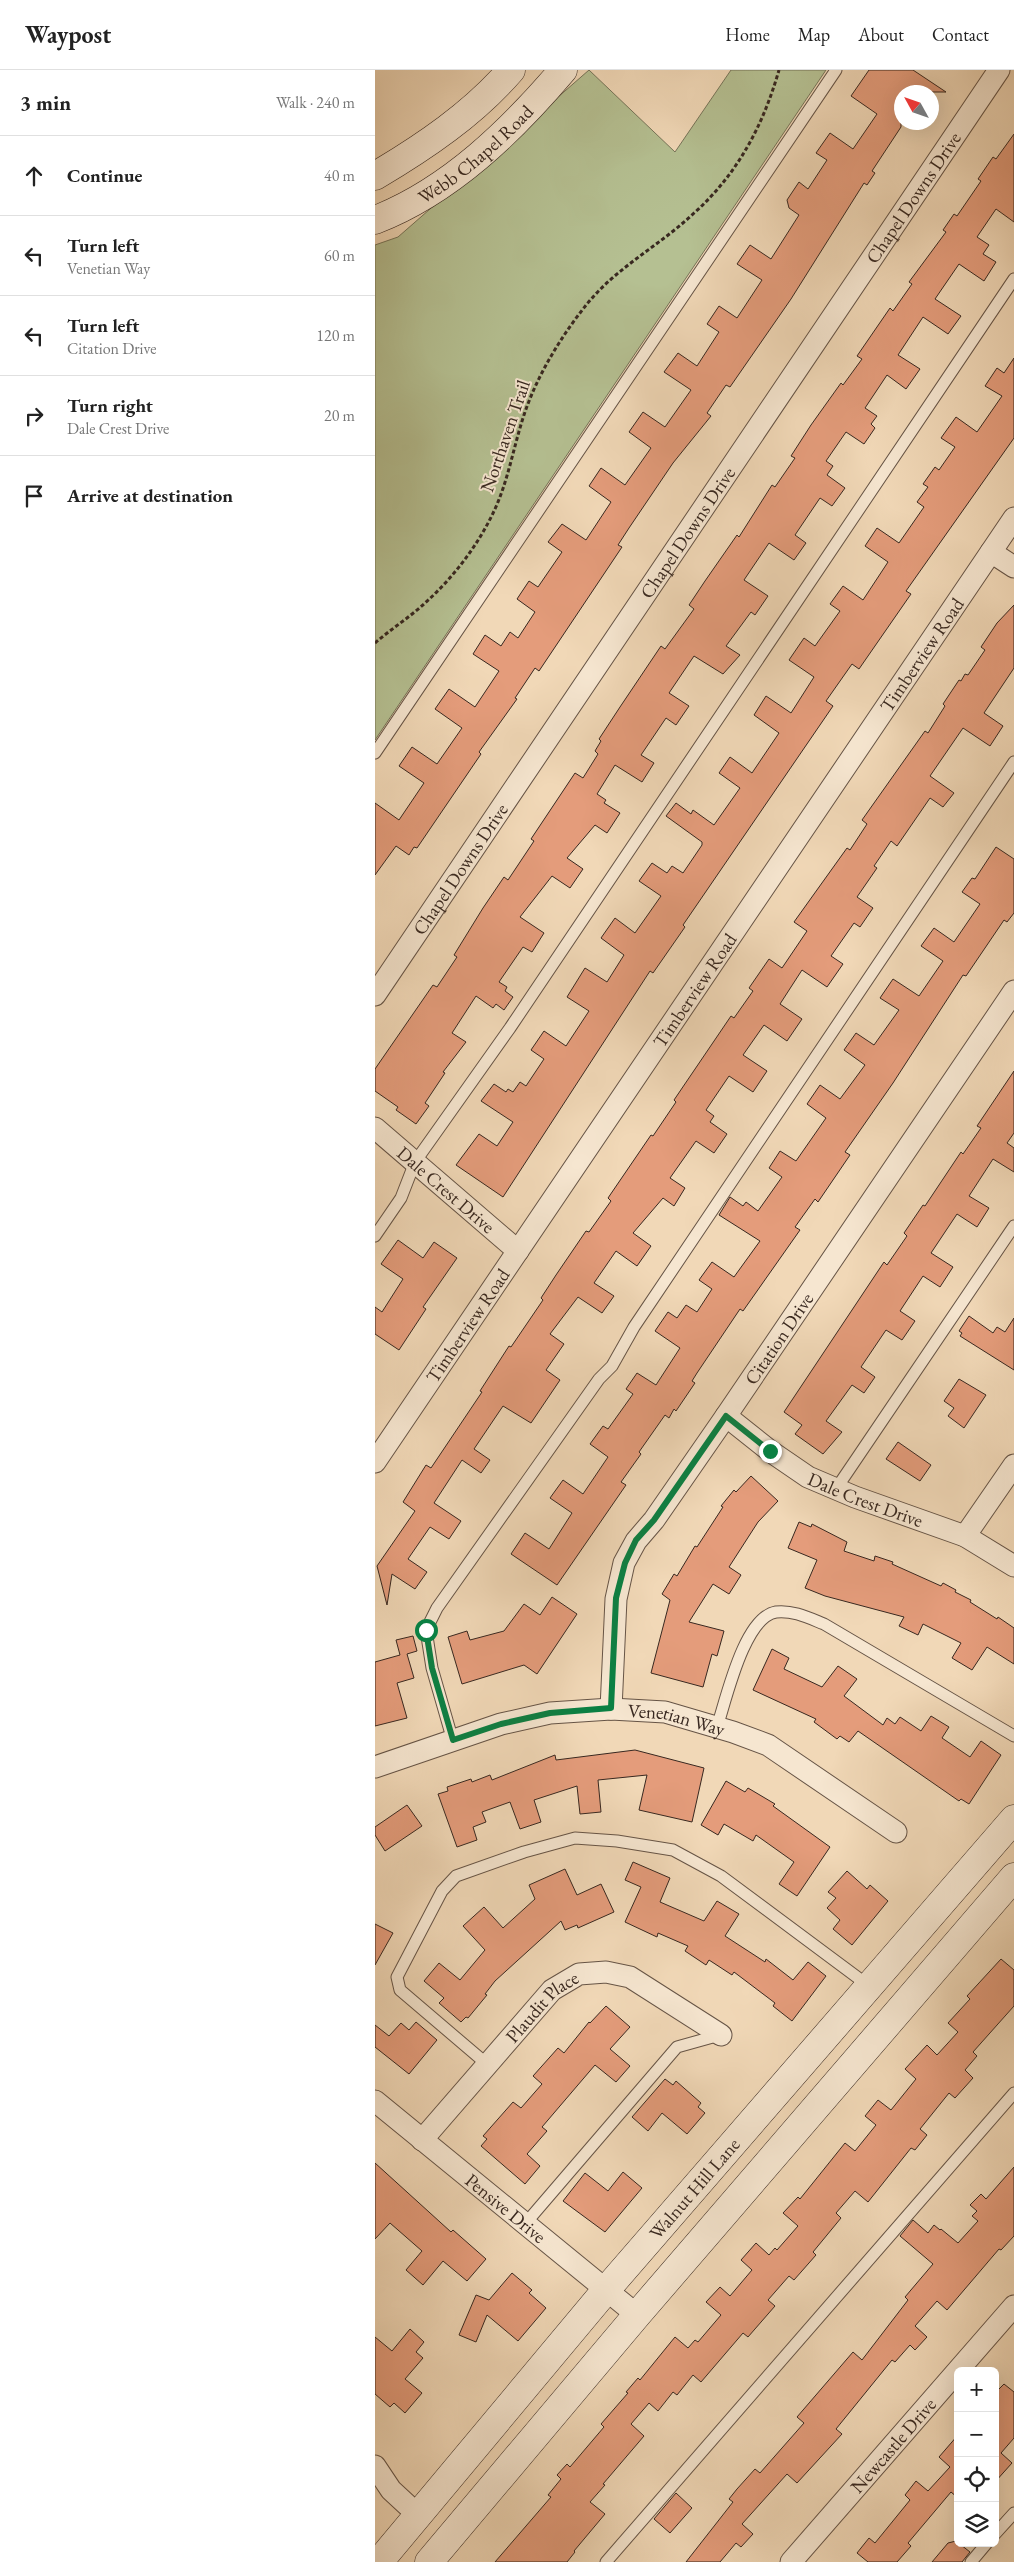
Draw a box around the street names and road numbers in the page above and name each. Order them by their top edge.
street label: Webb Chapel Road [413,99,539,209]
street label: Chapel Downs Drive [860,127,966,268]
street label: Northaven Trail [474,376,536,495]
street label: Chapel Downs Drive [634,462,740,603]
street label: Timberview Road [874,592,969,717]
street label: Chapel Downs Drive [407,798,513,940]
street label: Timberview Road [647,928,742,1052]
street label: Dale Crest Drive [392,1140,500,1238]
street label: Timberview Road [420,1263,515,1387]
street label: Citation Drive [738,1287,819,1389]
street label: Dale Crest Drive [804,1466,926,1533]
street label: Venetian Way [627,1697,729,1742]
street label: Plaudit Place [500,1965,583,2048]
street label: Walnut Hill Lane [643,2132,745,2244]
street label: Pensive Drive [460,2167,552,2248]
street label: Newcastle Drive [844,2392,941,2498]

